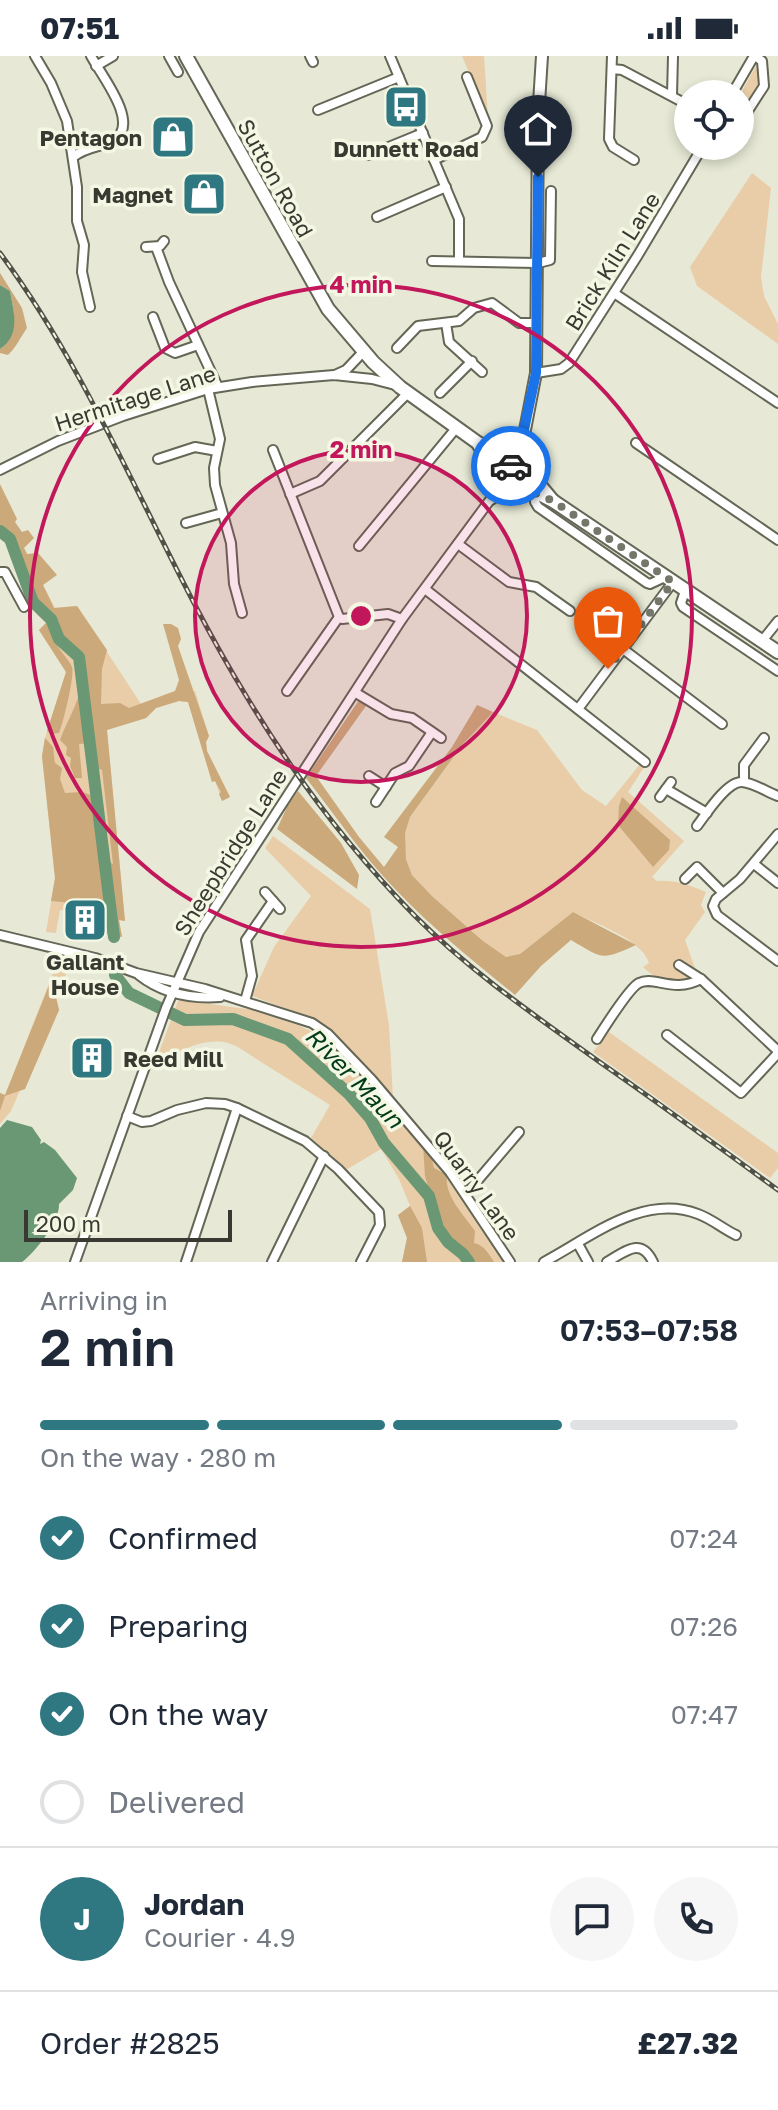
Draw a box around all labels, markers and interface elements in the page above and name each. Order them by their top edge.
text: 07:51 [40,10,119,46]
map controls [674,80,754,160]
button: locate [674,80,754,160]
bus stop icon: Dunnett Road [382,83,430,131]
pin [504,95,572,177]
icon: home [516,107,560,151]
shop icon: Pentagon [149,113,197,161]
street label: Sutton Road [232,114,320,242]
place label: Pentagon [40,124,142,151]
place label: Dunnett Road [333,135,479,162]
shop icon: Magnet [180,170,228,218]
place label: Magnet [92,181,173,208]
street label: Brick Kiln Lane [559,187,665,335]
text: 4 min [329,269,393,298]
street label: Hermitage Lane [51,359,219,437]
courier [471,426,551,506]
text: 2 min [330,434,392,463]
icon: car [489,444,533,488]
pin [574,587,642,669]
icon: bag [586,599,630,643]
centre of rings [347,602,375,630]
street label: Sheepbridge Lane [168,764,292,940]
building icon: Gallant House [61,896,109,944]
place label: Gallant House [46,948,124,1000]
water label: River Maun [300,1021,411,1134]
building icon: Reed Mill [68,1034,116,1082]
place label: Reed Mill [123,1045,223,1072]
street label: Quarry Lane [428,1125,526,1245]
scale bar [24,1206,232,1242]
text: 200 m [36,1210,101,1237]
text: Arriving in [40,1285,168,1316]
text: 07:53–07:58 [560,1312,738,1348]
text: 2 min [40,1315,175,1377]
text: On the way · 280 m [40,1442,276,1473]
icon: check [40,1516,84,1560]
text: Confirmed [108,1520,258,1556]
text: 07:24 [669,1523,738,1554]
icon: check [40,1604,84,1648]
text: Preparing [108,1608,249,1644]
text: 07:26 [669,1611,738,1642]
icon: check [40,1692,84,1736]
text: On the way [108,1696,268,1732]
text: 07:47 [671,1699,738,1730]
text: Delivered [108,1784,245,1820]
button: chat [550,1877,634,1961]
button: phone [654,1877,738,1961]
text: Jordan [144,1886,244,1922]
text: J [73,1901,91,1937]
text: Courier · 4.9 [144,1922,296,1953]
text: Order #2825 [40,2025,220,2061]
text: £27.32 [637,2025,738,2061]

